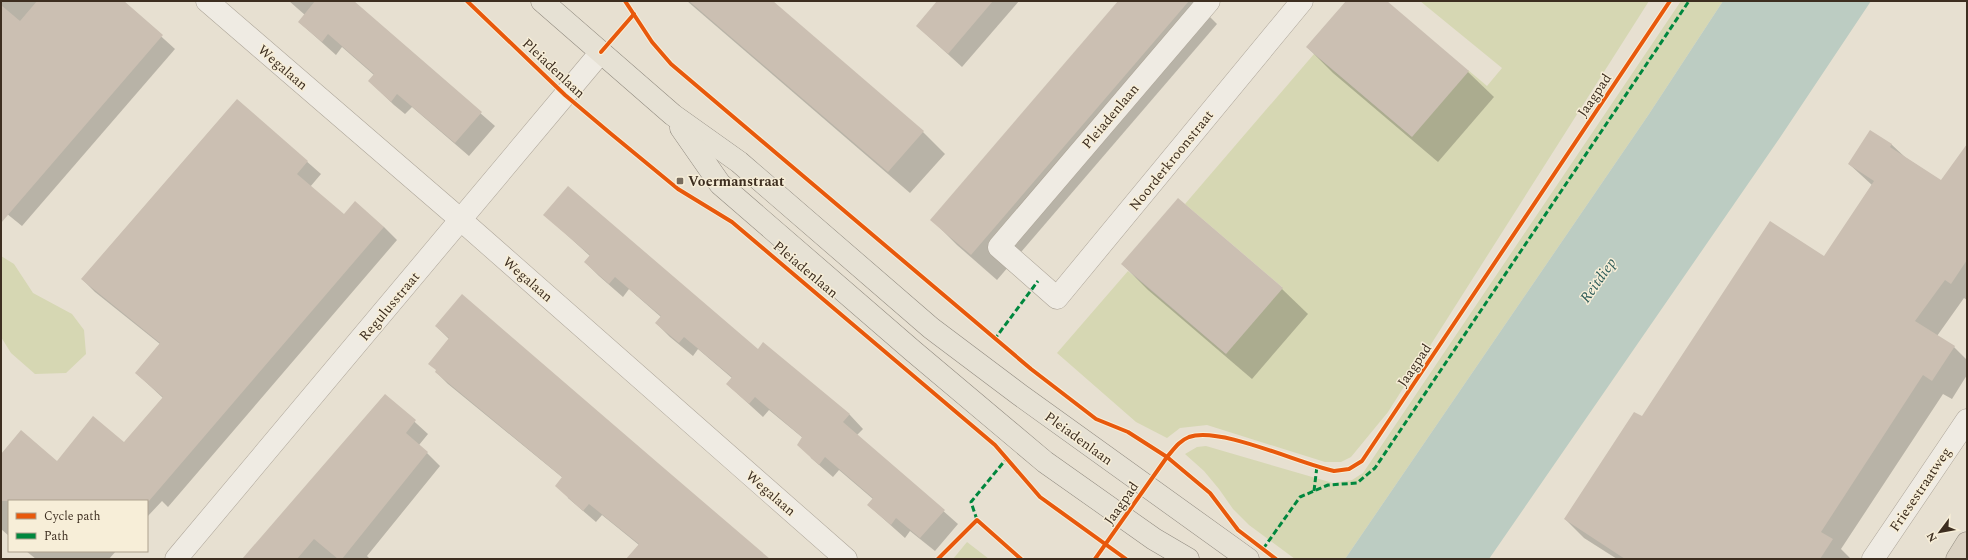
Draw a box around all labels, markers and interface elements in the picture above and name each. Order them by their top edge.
street label: Pleiadenlaan [517,33,590,103]
street label: Wegalaan [253,40,312,95]
street label: Jaagpad [1572,69,1617,121]
street label: Pleiadenlaan [1077,79,1144,154]
street label: Noorderkroonstraat [1124,105,1219,215]
place label: Voermanstraat [688,171,785,192]
marker: Voermanstraat [675,176,685,186]
street label: Pleiadenlaan [768,236,843,303]
street label: Wegalaan [498,252,557,307]
water label: Reitdiep [1574,253,1622,308]
street label: Regulusstraat [354,267,425,346]
street label: Jaagpad [1392,339,1437,391]
street label: Pleiadenlaan [1040,406,1117,470]
street label: Friesestraatweg [1884,443,1957,536]
street label: Wegalaan [741,466,800,521]
street label: Jaagpad [1099,477,1144,529]
legend [8,500,148,552]
text: Cycle path [44,507,101,526]
north arrow [1920,512,1960,552]
text: Path [44,527,69,546]
text: N [1922,529,1942,545]

